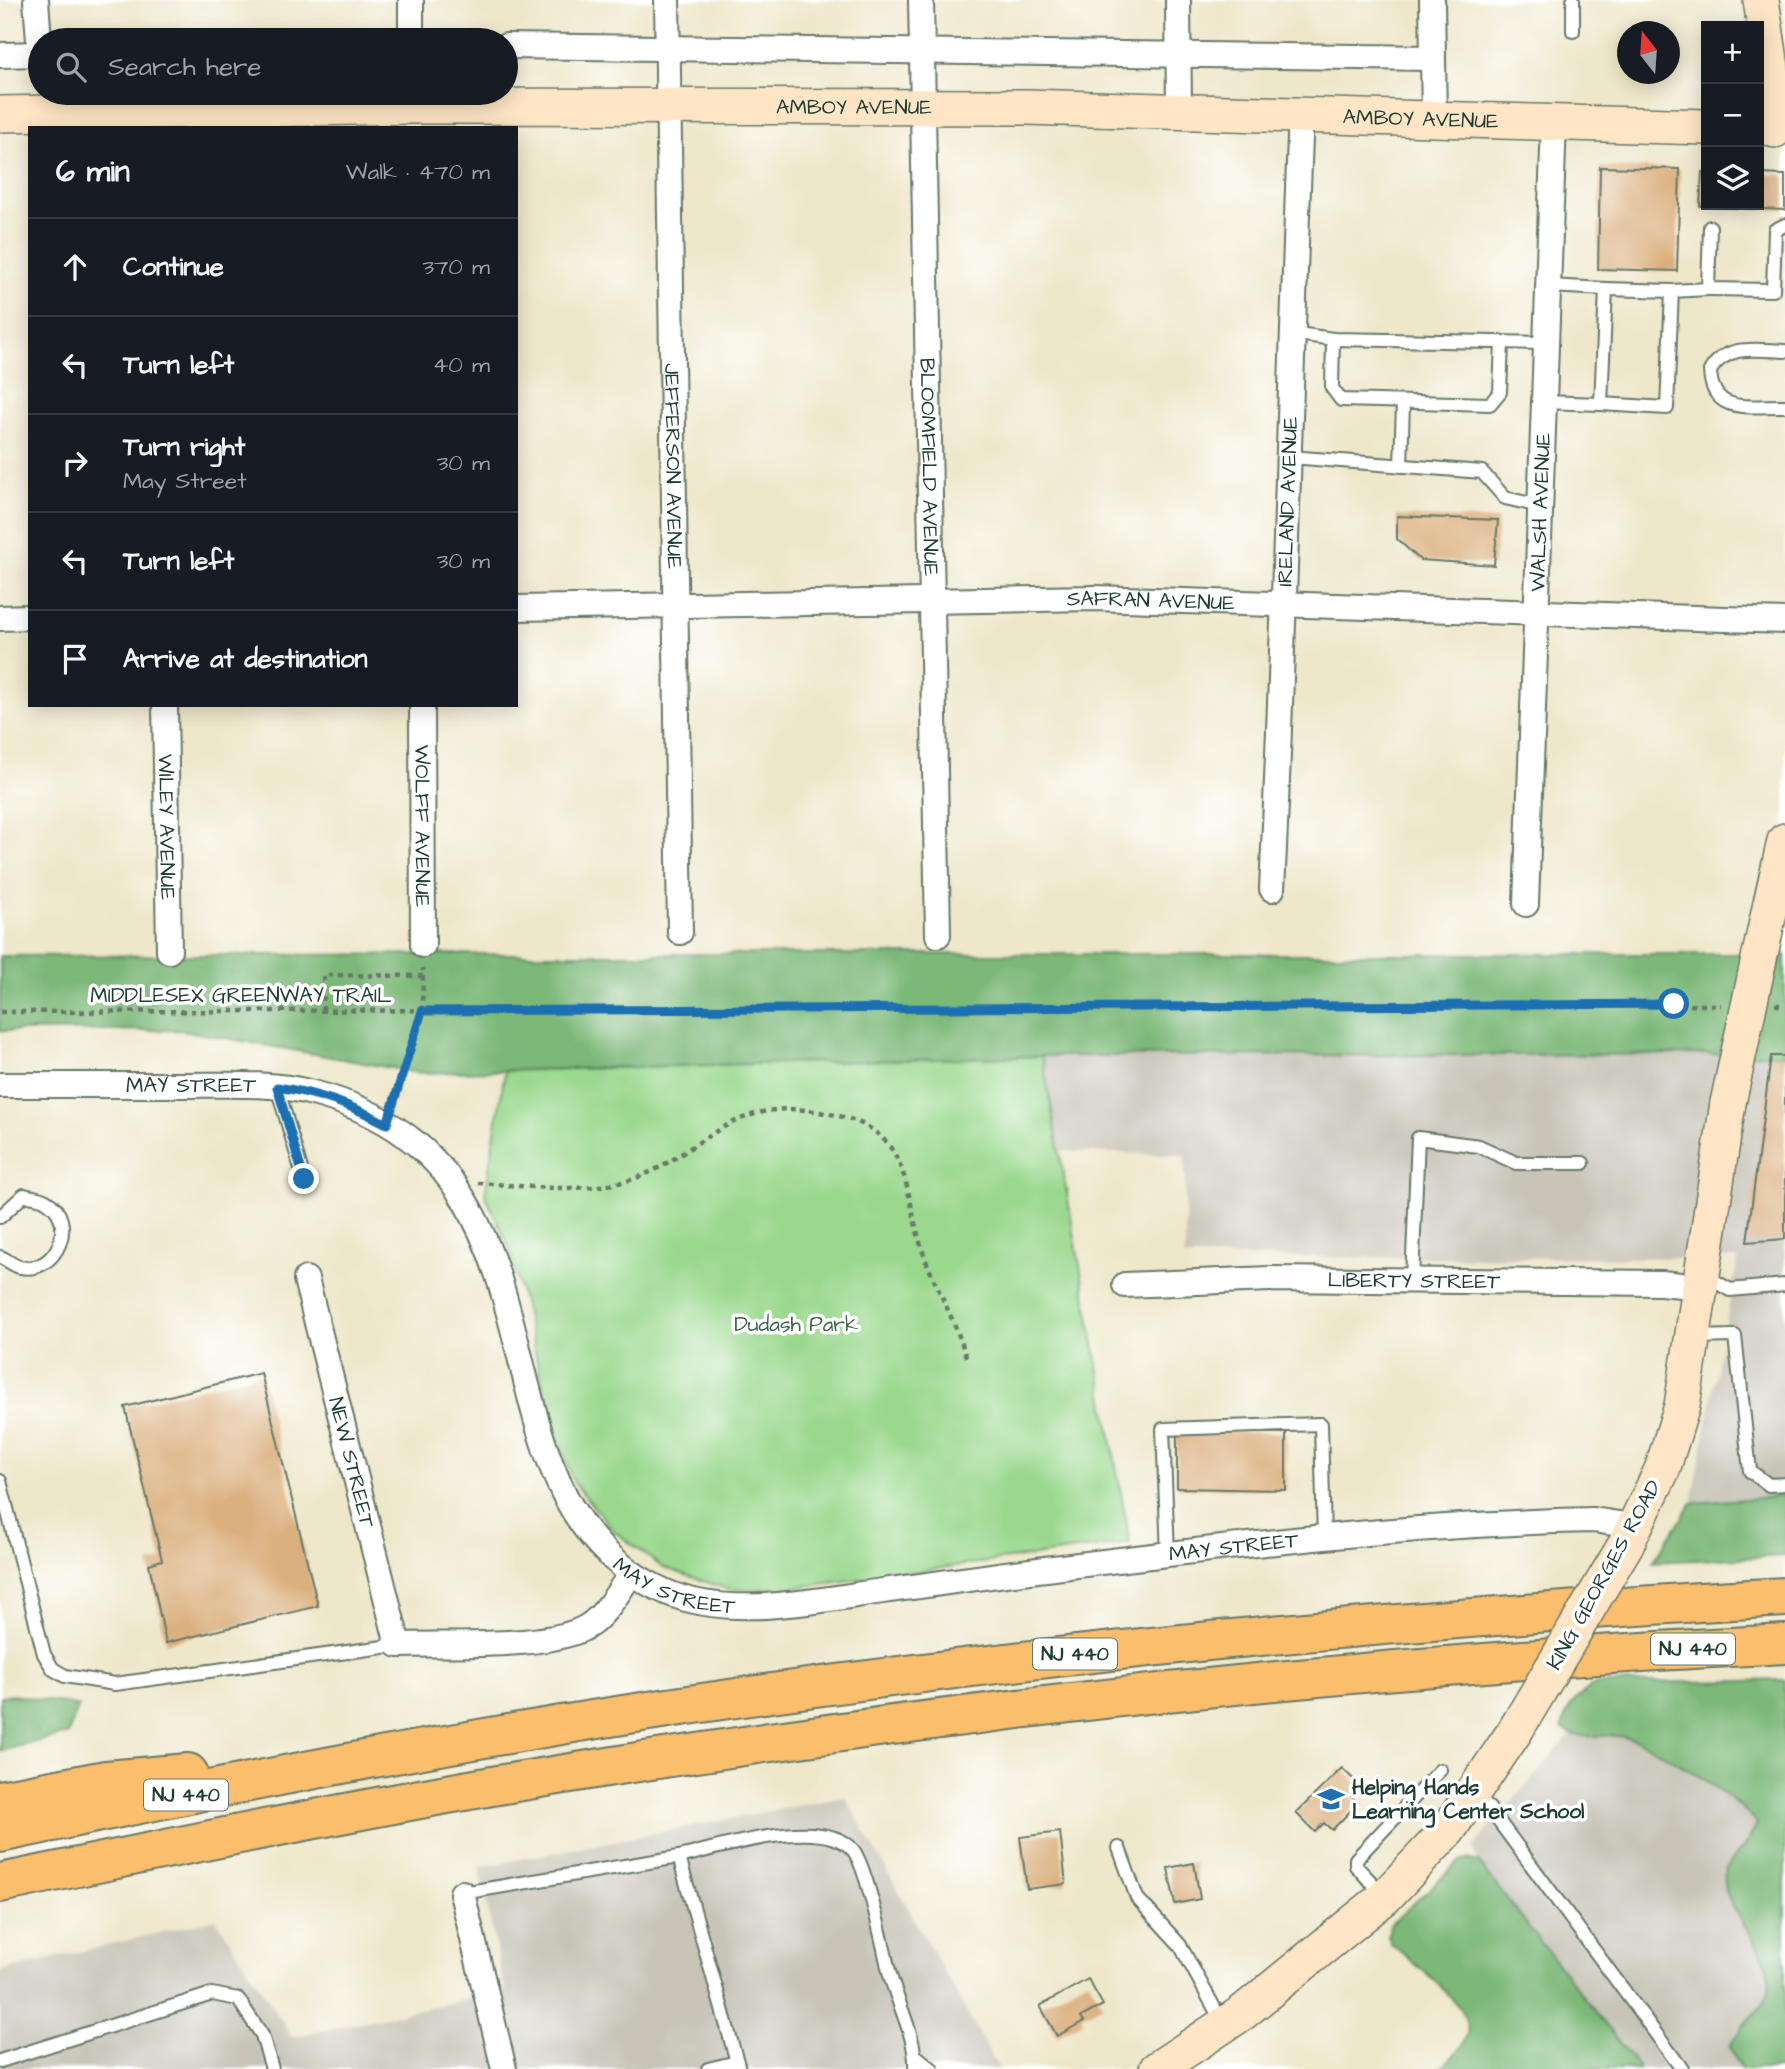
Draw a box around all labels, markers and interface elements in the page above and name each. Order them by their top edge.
north arrow [1617,21,1680,84]
map controls [1701,21,1764,210]
button: + [1701,21,1764,84]
search box [28,28,518,105]
icon: search [52,48,90,86]
text: Search here [108,49,261,85]
button: − [1701,84,1764,147]
street label: AMBOY AVENUE [776,92,932,121]
street label: AMBOY AVENUE [1342,102,1500,135]
button: layers [1701,147,1764,210]
text: 6 min [56,151,130,193]
text: Walk · 470 m [346,156,490,188]
icon: ahead [56,248,94,286]
text: Continue [123,249,224,285]
text: 370 m [423,251,490,283]
icon: left [56,346,94,384]
text: Turn left [123,347,234,383]
text: 40 m [433,349,490,381]
street label: BLOOMFIELD AVENUE [913,358,946,577]
street label: JEFFERSON AVENUE [658,363,689,570]
street label: IRELAND AVENUE [1270,415,1305,587]
text: Turn right [123,429,245,465]
street label: WALSH AVENUE [1523,432,1557,592]
icon: right [56,444,94,482]
text: 30 m [437,447,490,479]
text: May Street [123,465,247,497]
icon: left [56,542,94,580]
text: Turn left [123,543,234,579]
text: 30 m [437,545,490,577]
street label: SAFRAN AVENUE [1067,583,1236,617]
icon: arrive [56,640,94,678]
text: Arrive at destination [123,641,368,677]
street label: WOLFF AVENUE [408,745,437,908]
street label: WILEY AVENUE [151,754,183,901]
street label: MIDDLESEX GREENWAY TRAIL [90,981,392,1010]
route start [1658,988,1689,1019]
street label: MAY STREET [126,1070,257,1100]
route end [288,1163,319,1194]
street label: LIBERTY STREET [1328,1265,1501,1296]
park label: Dudash Park [734,1310,858,1339]
street label: NEW STREET [322,1394,383,1531]
street label: KING GEORGES ROAD [1540,1474,1668,1675]
street label: MAY STREET [1167,1525,1301,1568]
street label: MAY STREET [607,1550,737,1621]
road number: NJ 440 [1651,1634,1735,1665]
road number: NJ 440 [1033,1638,1117,1670]
place label: Helping Hands Learning Center School [1352,1773,1585,1828]
road number: NJ 440 [144,1780,228,1811]
school or university icon: Helping Hands Learning Center School [1316,1784,1346,1814]

